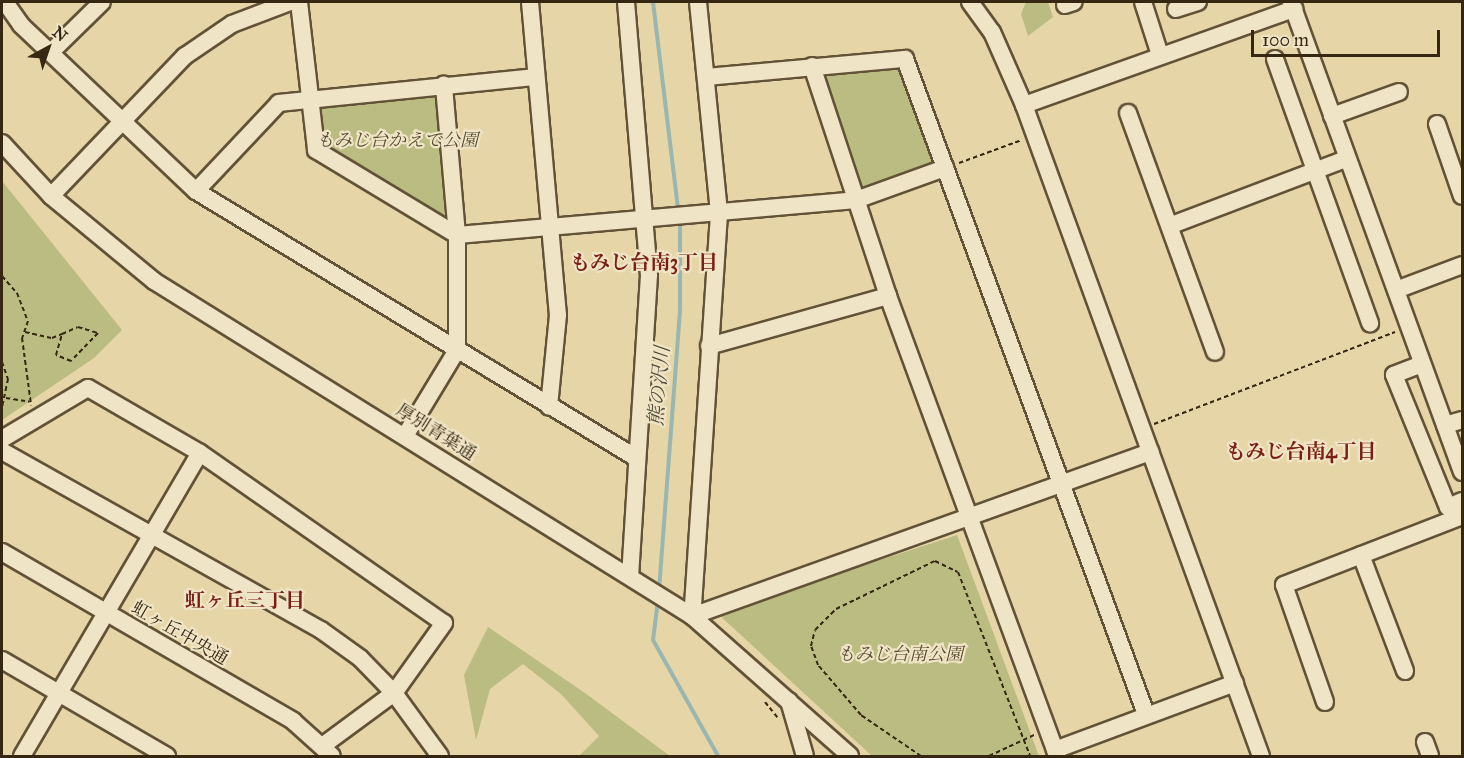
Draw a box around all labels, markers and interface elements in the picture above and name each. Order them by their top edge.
north arrow [18,18,78,78]
scale bar [1254,18,1443,56]
text: N [49,22,71,45]
text: 100 m [1262,29,1309,51]
park label: もみじ台かえで公園 [316,129,478,151]
district label: もみじ台南3丁目 [570,250,718,274]
water label: 熊の沢川 [644,345,674,427]
street label: 厚別青葉通 [392,399,480,465]
district label: もみじ台南4丁目 [1225,439,1377,463]
district label: 虹ヶ丘三丁目 [185,588,305,612]
street label: 虹ヶ丘中央通 [128,597,232,669]
park label: もみじ台南公園 [837,643,963,665]

